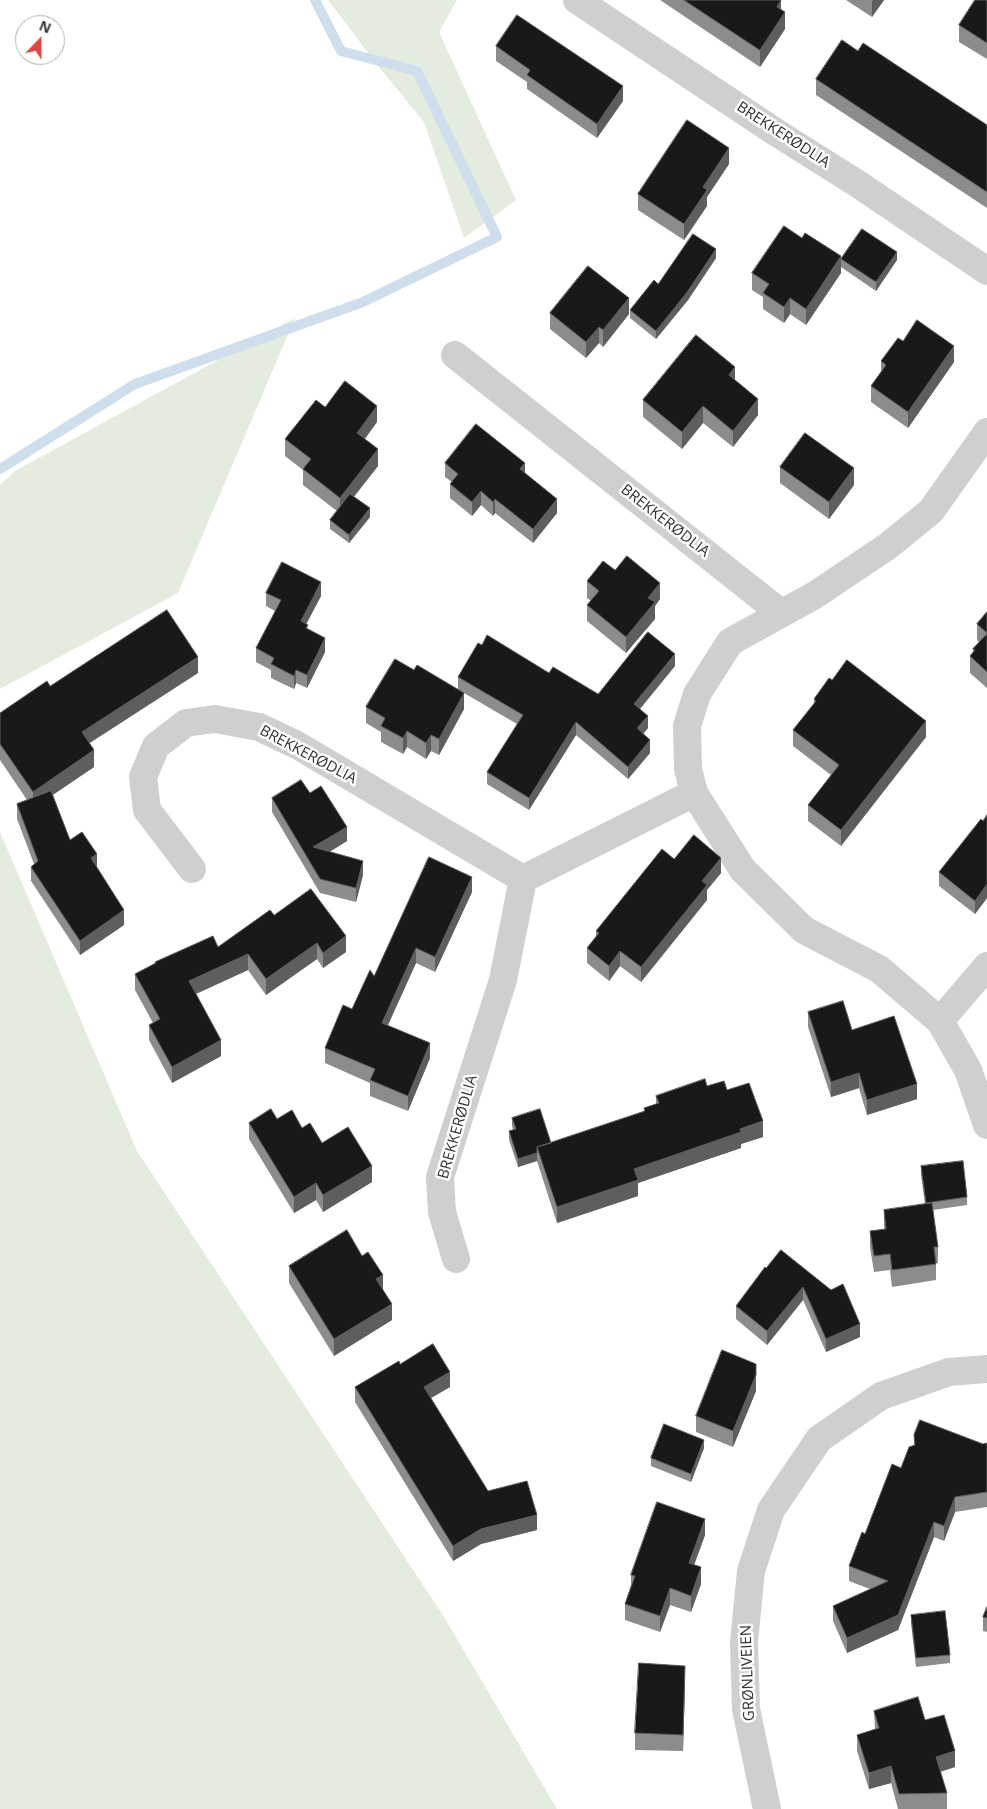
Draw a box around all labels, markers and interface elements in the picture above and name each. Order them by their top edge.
north arrow [15,15,65,65]
text: N [37,16,54,37]
street label: BREKKERØDLIA [733,98,833,172]
street label: BREKKERØDLIA [617,481,713,561]
street label: BREKKERØDLIA [256,722,360,788]
street label: BREKKERØDLIA [435,1073,481,1181]
street label: GRØNLIVEIEN [737,1625,759,1721]

